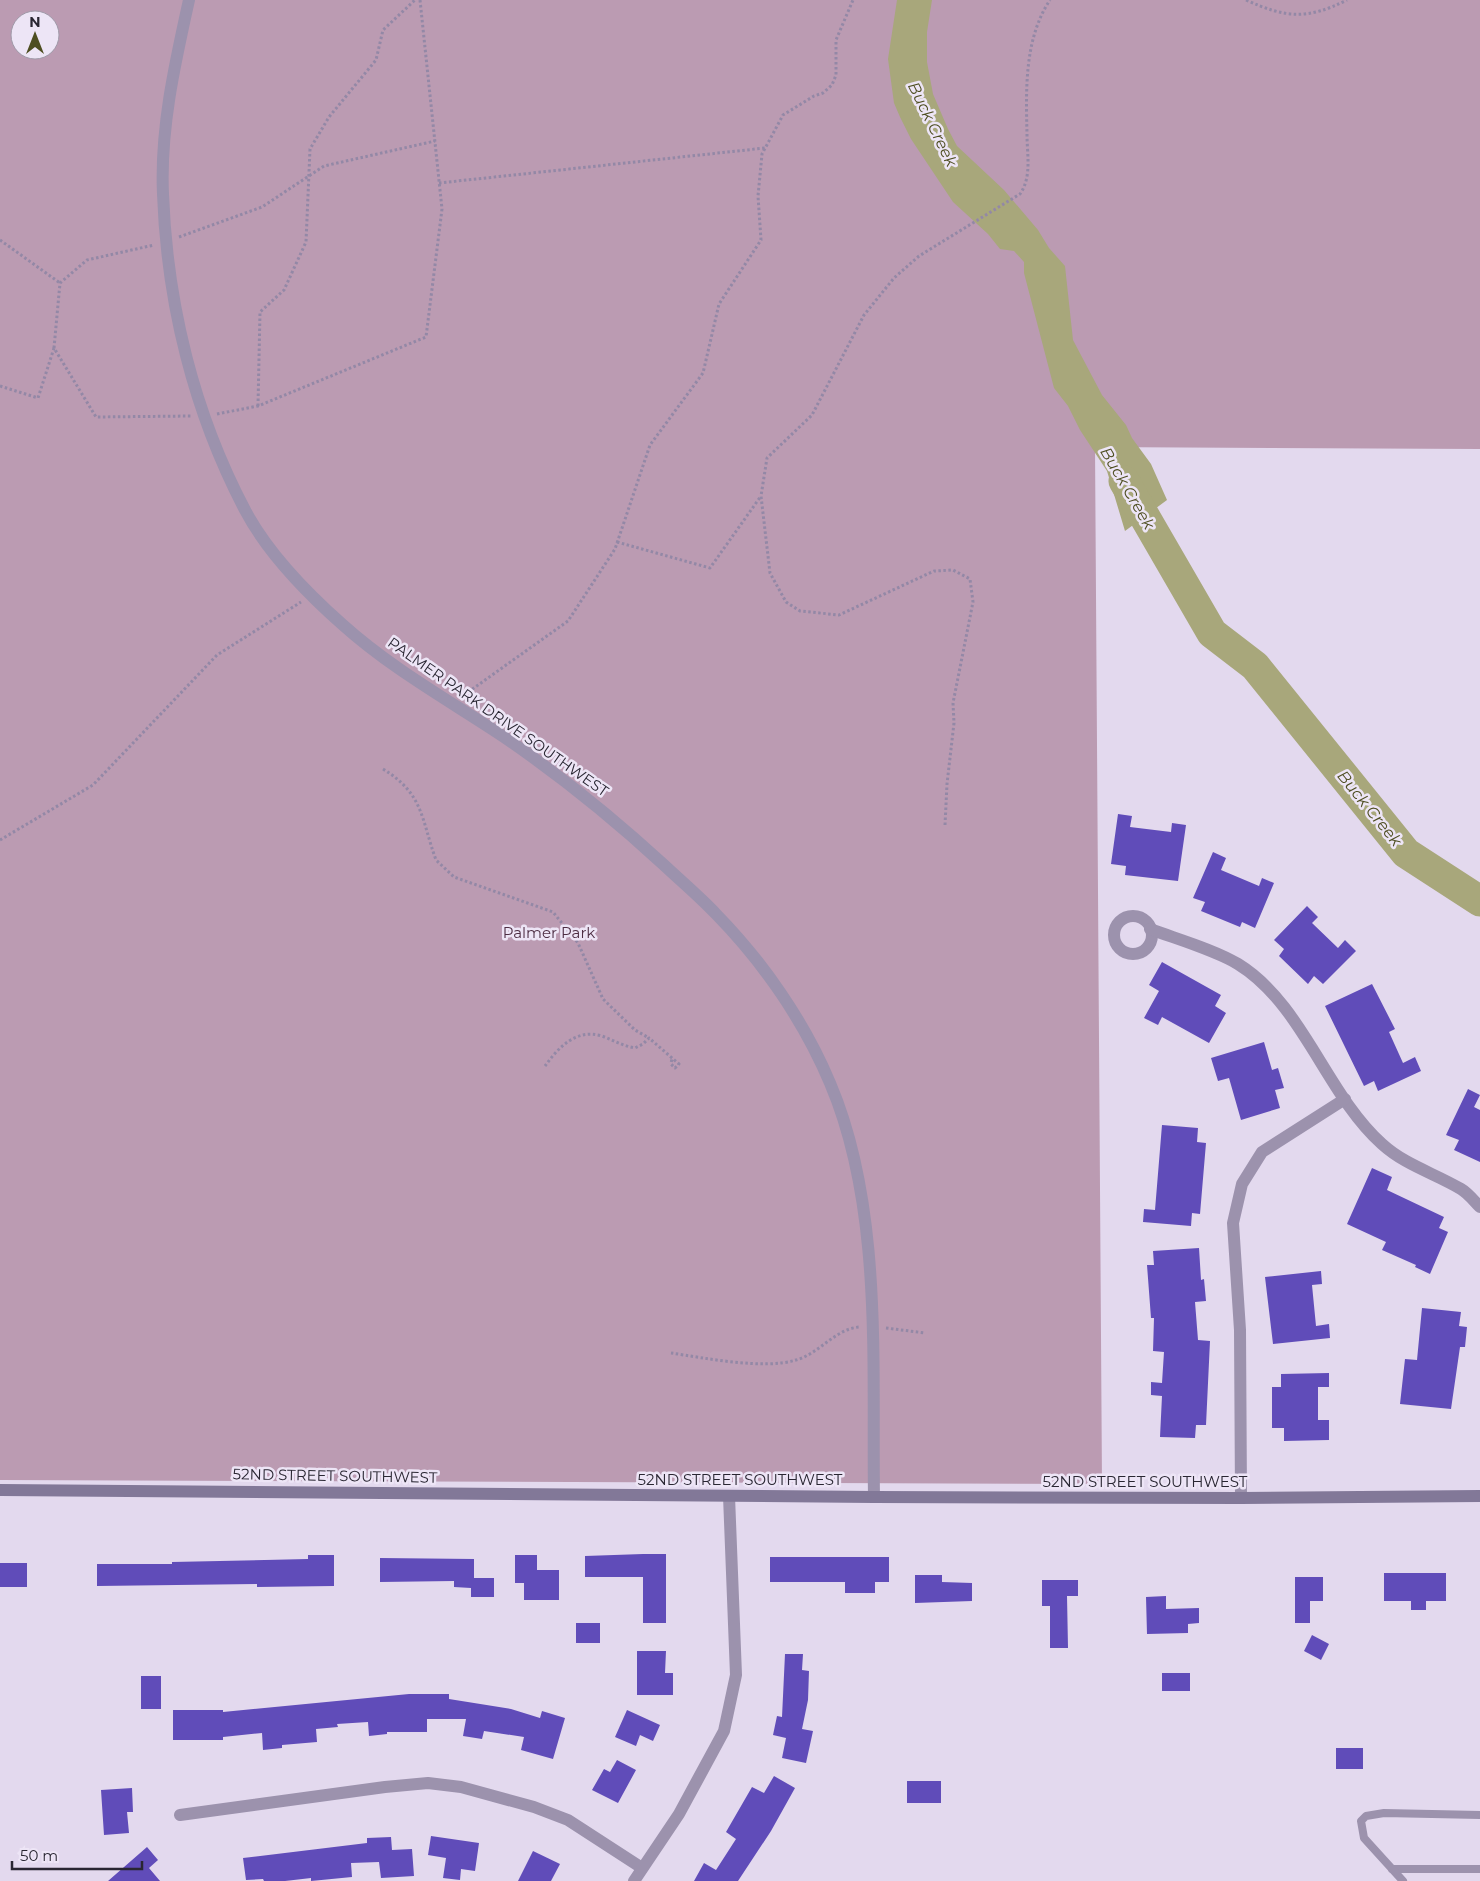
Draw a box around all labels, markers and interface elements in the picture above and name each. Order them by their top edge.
north arrow [10,10,60,60]
text: N [29,13,41,31]
water label: Buck Creek [904,79,962,171]
water label: Buck Creek [1096,444,1160,534]
street label: PALMER PARK DRIVE SOUTHWEST [384,633,613,801]
water label: Buck Creek [1333,767,1407,851]
park label: Palmer Park [503,923,595,942]
street label: 52ND STREET SOUTHWEST [232,1464,438,1487]
street label: 52ND STREET SOUTHWEST [638,1470,843,1489]
street label: 52ND STREET SOUTHWEST [1043,1472,1248,1491]
scale bar [12,1838,142,1870]
text: 50 m [20,1846,58,1865]

